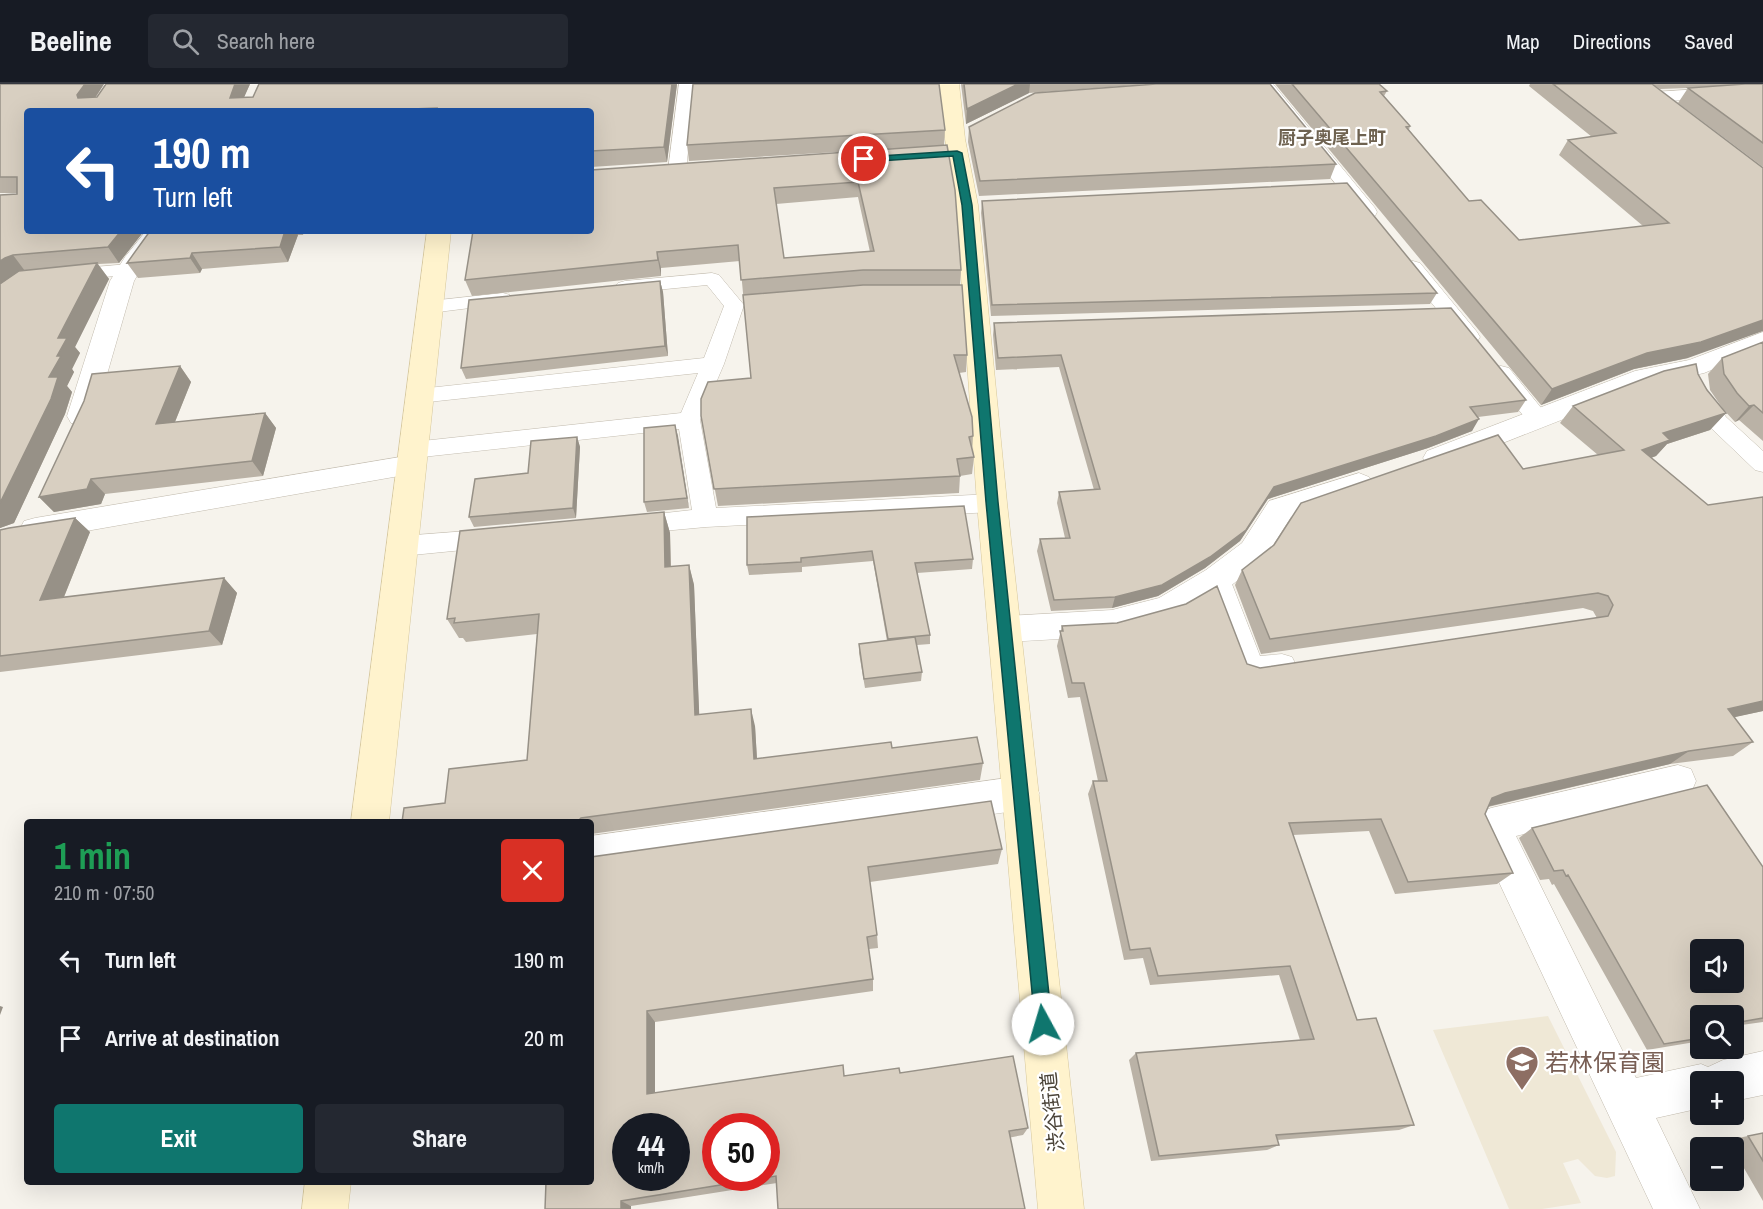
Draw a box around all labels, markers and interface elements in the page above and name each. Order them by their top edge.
search box [148,14,568,68]
text: Beeline [30,22,112,60]
icon: search [169,25,202,58]
text: Search here [217,26,315,56]
text: Map [1506,27,1540,56]
text: Directions [1573,27,1651,56]
text: Saved [1684,27,1733,56]
text: 190 m [153,125,251,181]
district label: 厨子奥尾上町 [1278,125,1386,150]
icon: left [54,132,132,210]
pin [838,133,889,184]
icon: arrive [847,142,880,175]
text: Turn left [153,179,232,215]
text: 1 min [54,832,131,880]
button: close [501,839,564,902]
text: 210 m · 07:50 [54,879,154,906]
map controls [1690,939,1744,1191]
button: sound [1690,939,1744,993]
icon: left [54,944,87,977]
text: Turn left [105,945,176,975]
text: 190 m [514,945,564,975]
position arrow [1011,992,1075,1056]
button: search [1690,1005,1744,1059]
icon: arrive [54,1022,87,1055]
text: Arrive at destination [105,1023,279,1053]
text: 20 m [524,1023,564,1053]
school or university icon: 若林保育園 [1504,1044,1540,1091]
place label: 若林保育園 [1545,1046,1665,1078]
street label: 渋谷街道 [1034,1071,1070,1153]
button: + [1690,1071,1744,1125]
button: Exit [54,1104,303,1173]
button: Share [315,1104,564,1173]
speed limit sign: 50 [702,1113,780,1191]
text: 44 [637,1125,665,1165]
button: − [1690,1137,1744,1191]
text: km/h [638,1157,664,1178]

